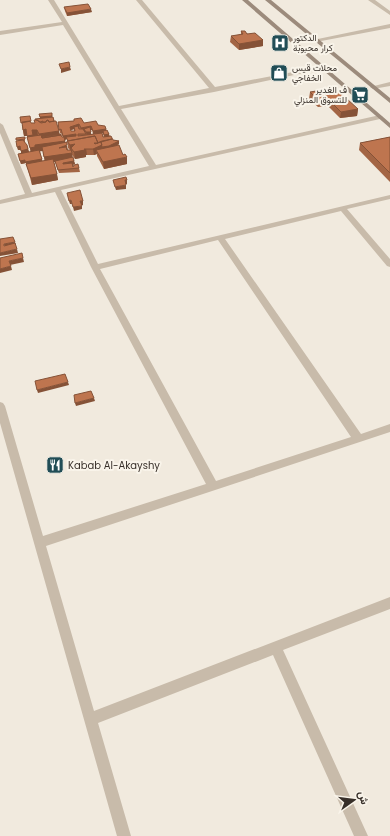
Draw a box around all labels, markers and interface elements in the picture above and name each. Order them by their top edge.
place label: الدكتور كرار محبوبة [292,32,333,54]
hospital icon: الدكتور كرار محبوبة [270,33,290,53]
place label: محلات قيس الخفاجي [292,62,337,85]
shop icon: محلات قيس الخفاجي [269,63,289,83]
place label: ف الغدير للتسوق المنزلي [294,84,347,107]
supermarket icon: ف الغدير للتسوق المنزلي [350,85,370,105]
restaurant icon: Kabab Al-Akayshy [45,455,65,475]
place label: Kabab Al-Akayshy [68,458,160,473]
north arrow [334,780,374,820]
text: ش [354,789,373,806]

